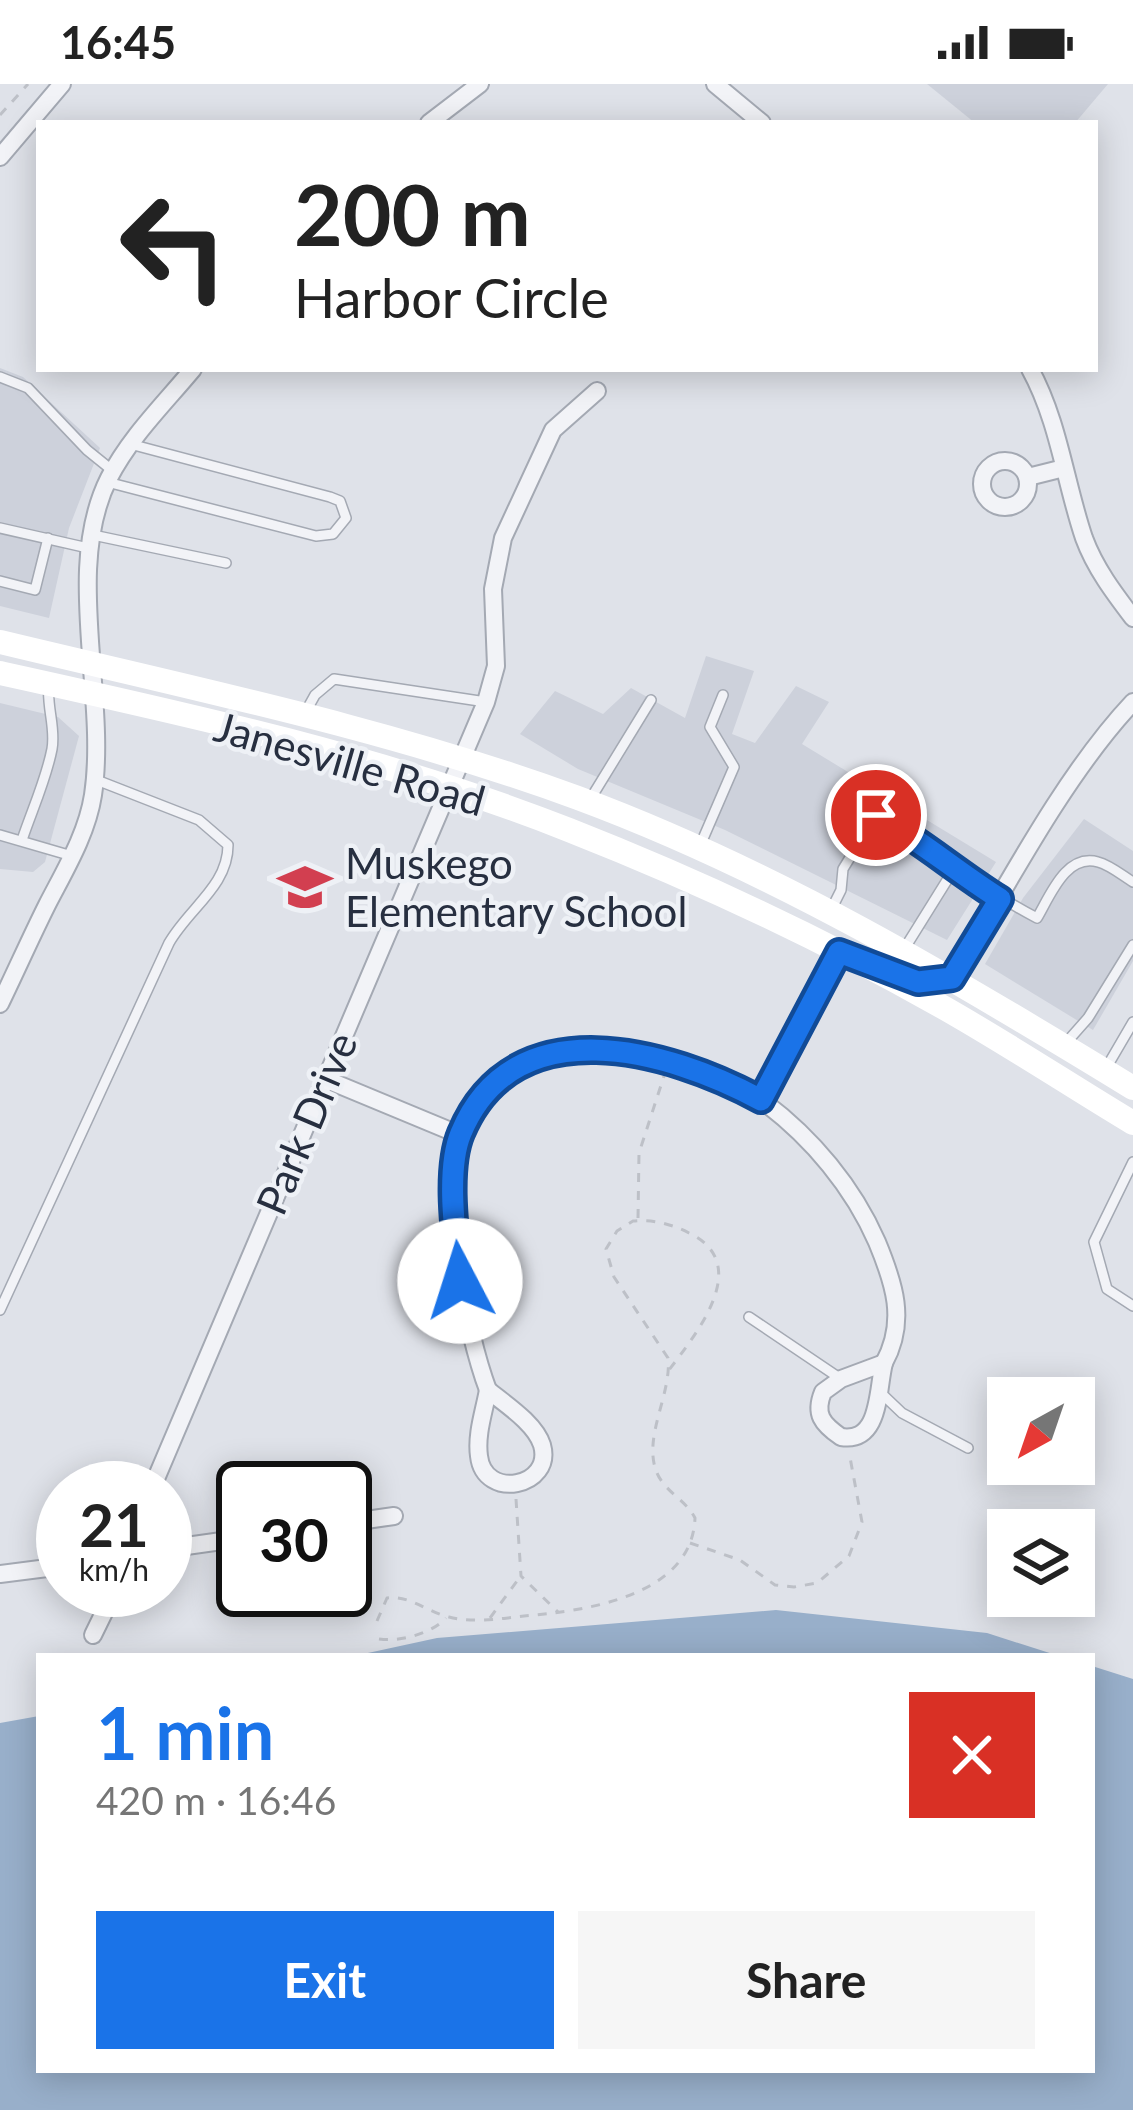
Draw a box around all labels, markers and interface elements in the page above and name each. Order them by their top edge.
text: 16:45 [60,15,176,69]
text: 200 m [294,163,531,264]
icon: left [96,168,252,324]
text: Harbor Circle [294,265,609,330]
street label: Janesville Road [209,701,491,825]
pin [825,764,927,866]
icon: arrive [843,782,909,848]
place label: Muskego Elementary School [345,838,687,936]
school or university icon: Muskego Elementary School [276,858,334,916]
street label: Park Drive [245,1024,367,1222]
position arrow [397,1218,523,1344]
north arrow [987,1377,1095,1485]
map controls [987,1377,1095,1617]
speed limit sign: 30 [216,1461,372,1617]
text: 21 [79,1488,149,1560]
button: layers [987,1509,1095,1617]
text: km/h [79,1551,149,1587]
text: 1 min [96,1689,274,1775]
button: close [909,1692,1035,1818]
text: 420 m · 16:46 [96,1777,336,1823]
button: Exit [96,1911,554,2049]
button: Share [578,1911,1035,2049]

